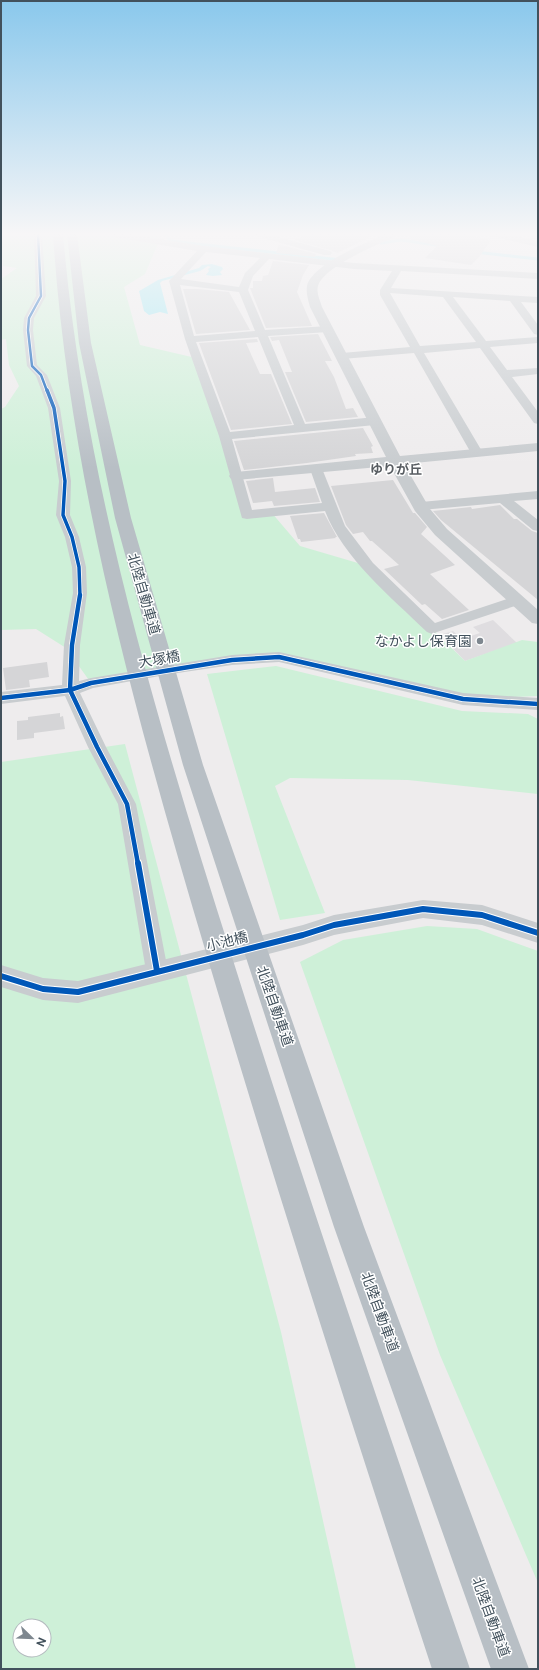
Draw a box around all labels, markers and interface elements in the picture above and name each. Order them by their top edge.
district label: ゆりが丘 [370,462,422,477]
street label: 北陸自動車道 [125,551,163,637]
place label: なかよし保育園 [375,633,472,649]
marker: なかよし保育園 [475,636,485,646]
street label: 大塚橋 [137,647,181,671]
street label: 小池橋 [205,928,249,954]
street label: 北陸自動車道 [254,964,296,1048]
street label: 北陸自動車道 [358,1270,402,1354]
street label: 北陸自動車道 [469,1575,513,1659]
north arrow [12,1618,52,1658]
text: N [34,1636,48,1648]

